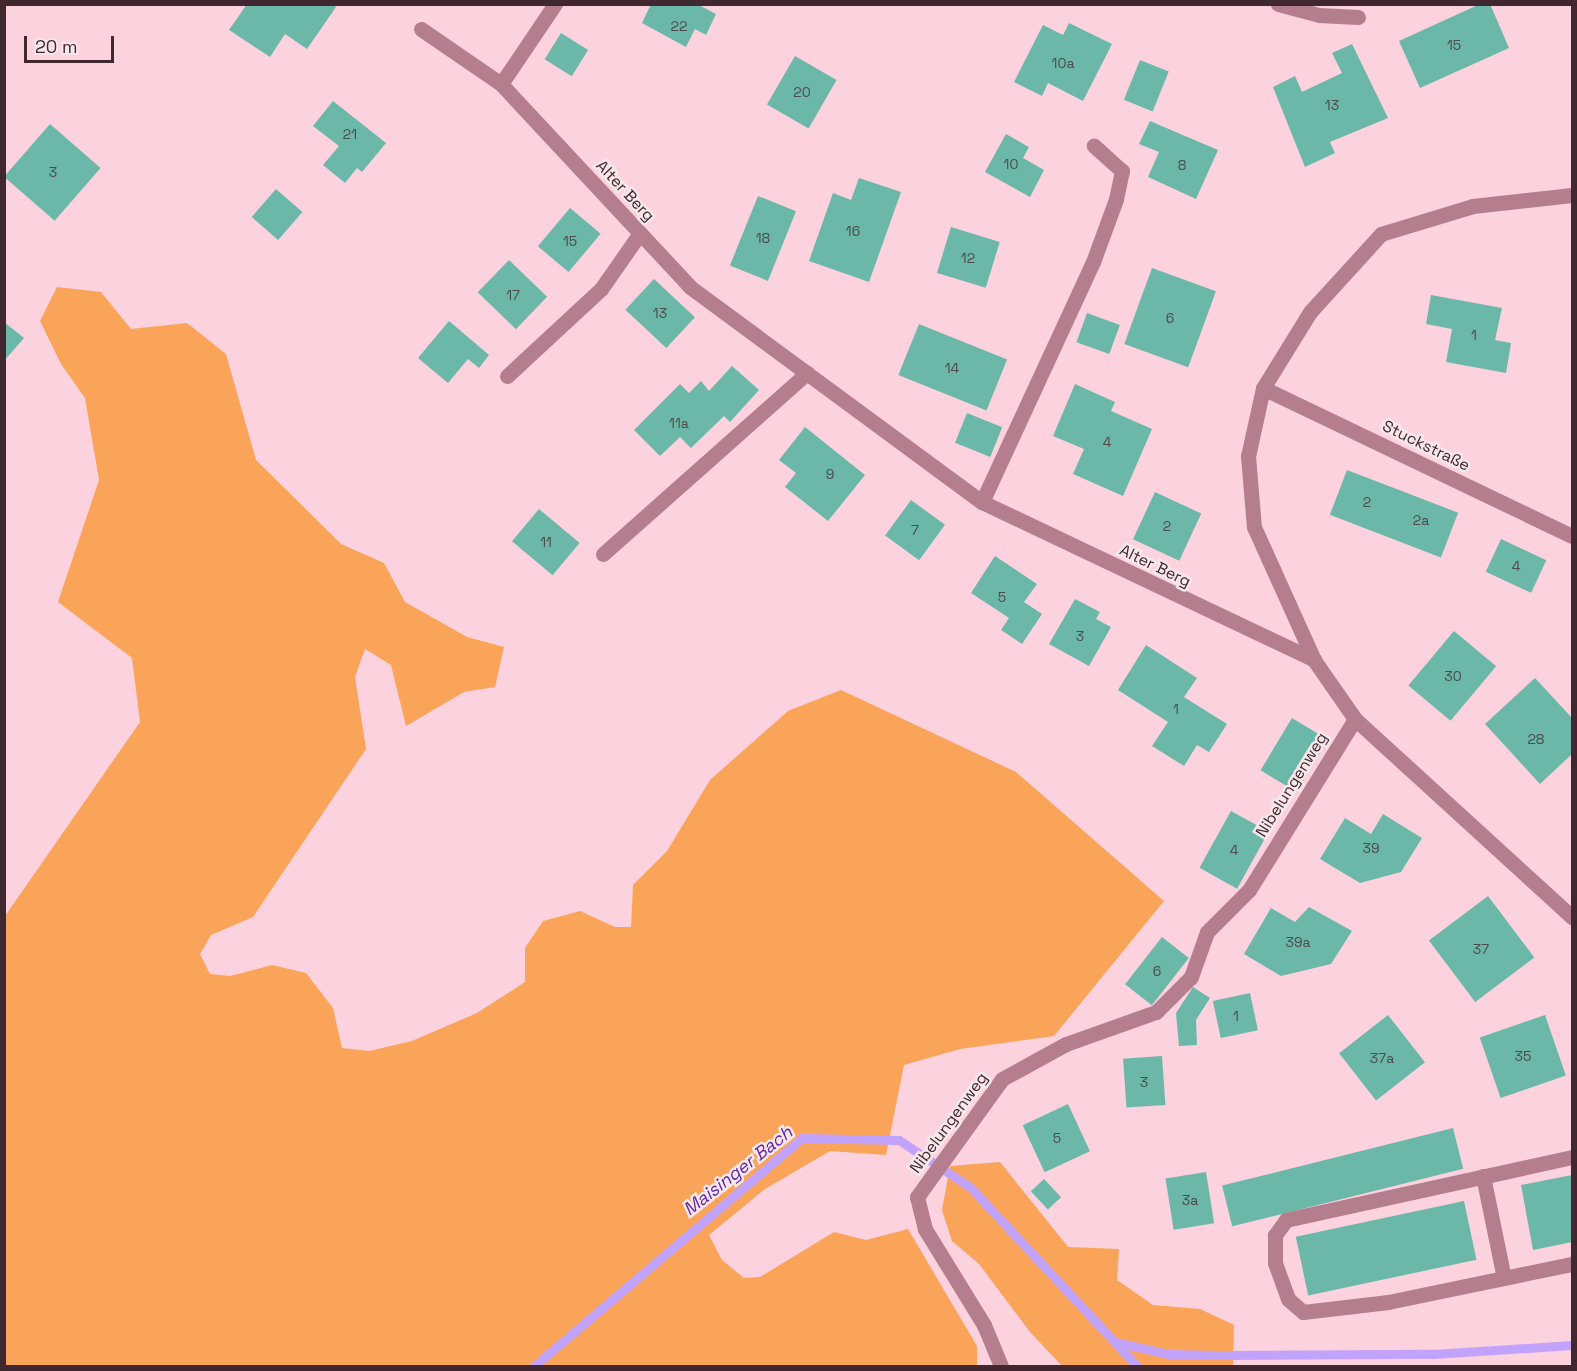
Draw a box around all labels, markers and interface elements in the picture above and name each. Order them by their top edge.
house number: 22 [671,18,687,34]
scale bar [27,24,117,62]
text: 20 m [35,35,78,58]
house number: 15 [1447,37,1461,53]
house number: 10a [1052,55,1074,71]
house number: 20 [793,84,811,100]
house number: 13 [1325,97,1339,113]
house number: 21 [343,126,357,142]
street label: Alter Berg [592,156,658,226]
house number: 10 [1004,156,1018,172]
house number: 8 [1178,157,1186,173]
house number: 3 [49,164,57,180]
house number: 16 [846,223,860,239]
house number: 18 [756,230,770,246]
house number: 15 [563,233,577,249]
house number: 12 [961,250,975,266]
house number: 17 [506,287,520,303]
house number: 13 [653,305,667,321]
house number: 6 [1166,310,1174,326]
house number: 1 [1471,327,1477,343]
house number: 14 [945,360,959,376]
house number: 11a [669,415,689,431]
street label: Stuckstraße [1379,417,1473,475]
house number: 4 [1103,434,1111,450]
house number: 9 [826,466,834,482]
house number: 2 [1363,494,1371,510]
house number: 2a [1413,512,1429,528]
house number: 2 [1163,518,1171,534]
house number: 7 [911,522,919,538]
house number: 11 [540,534,552,550]
street label: Alter Berg [1116,541,1194,591]
house number: 4 [1512,558,1520,574]
house number: 5 [998,589,1006,605]
house number: 3 [1076,628,1084,644]
house number: 30 [1444,668,1462,684]
house number: 1 [1173,701,1179,717]
street label: Nibelungenweg [1252,729,1332,841]
house number: 28 [1527,731,1545,747]
house number: 39 [1362,840,1380,856]
house number: 4 [1230,842,1238,858]
house number: 39a [1285,934,1311,950]
house number: 37 [1473,941,1489,957]
house number: 6 [1153,963,1161,979]
house number: 1 [1233,1008,1239,1024]
house number: 35 [1515,1048,1531,1064]
house number: 37a [1370,1050,1394,1066]
street label: Nibelungenweg [906,1069,992,1177]
house number: 3 [1140,1074,1148,1090]
water label: Maisinger Bach [679,1122,797,1220]
house number: 5 [1053,1130,1061,1146]
house number: 3a [1182,1192,1198,1208]

